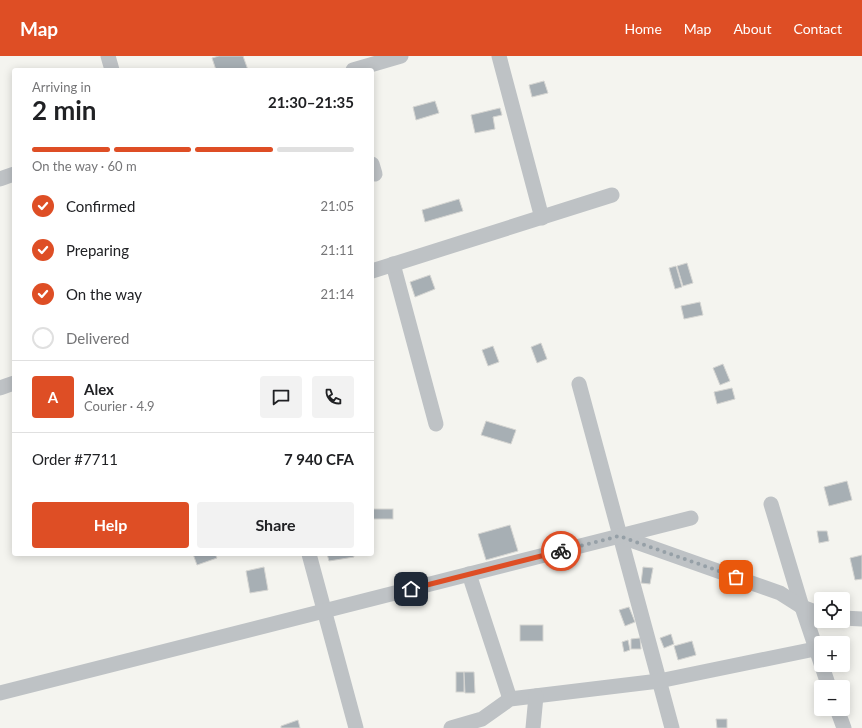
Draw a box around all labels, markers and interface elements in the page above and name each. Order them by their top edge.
text: Map [20,17,58,40]
text: Home [624,20,662,37]
text: Map [684,20,711,37]
text: About [733,20,771,37]
text: Contact [793,20,842,37]
text: Arriving in [32,79,91,95]
text: 21:30–21:35 [268,93,354,111]
text: 2 min [32,94,96,126]
text: On the way · 60 m [32,158,137,174]
icon: check [32,195,54,217]
text: Confirmed [66,197,135,215]
text: 21:05 [321,198,354,214]
icon: check [32,239,54,261]
text: Preparing [66,241,129,259]
text: 21:11 [321,242,354,258]
icon: check [32,283,54,305]
text: On the way [66,285,142,303]
text: 21:14 [321,286,354,302]
text: Delivered [66,329,129,347]
button: chat [260,376,302,418]
button: phone [312,376,354,418]
text: Alex [84,380,114,398]
text: A [48,388,58,406]
text: Courier · 4.9 [84,398,155,414]
text: Order #7711 [32,450,118,468]
text: 7 940 CFA [284,450,354,468]
button: Help [32,502,189,548]
button: Share [197,502,354,548]
courier [541,531,581,571]
icon: bike [550,540,572,562]
pin [719,560,753,594]
icon: bag [725,566,747,588]
pin [394,572,428,606]
icon: home [400,578,422,600]
map controls [814,592,850,716]
button: locate [814,592,850,628]
button: + [814,636,850,672]
button: − [814,680,850,716]

